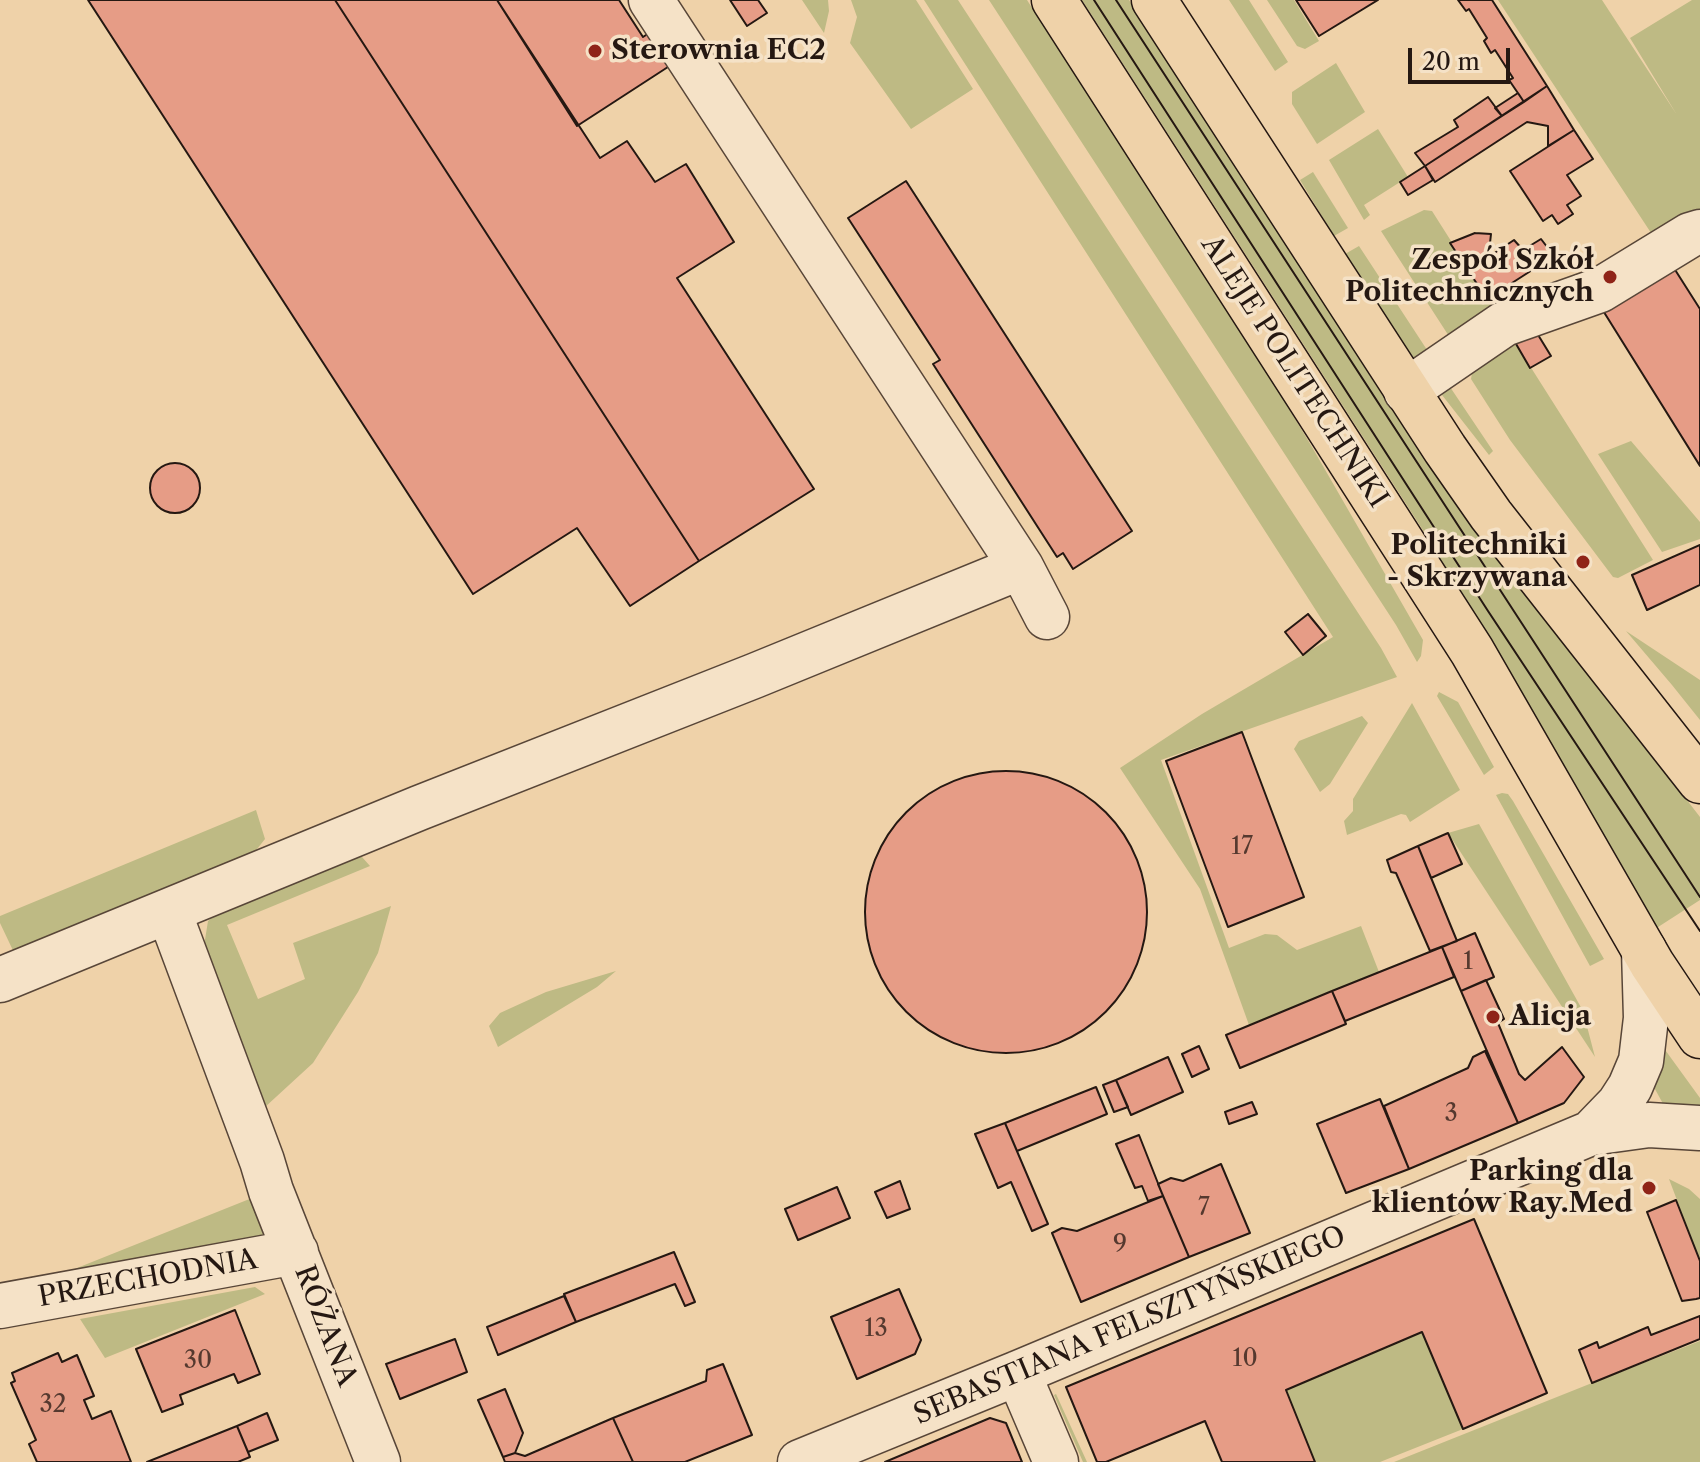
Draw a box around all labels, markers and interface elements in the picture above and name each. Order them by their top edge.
scale bar [1412,32,1514,82]
place label: Sterownia EC2 [611,34,826,68]
marker: Sterownia EC2 [586,42,604,60]
text: 20 m [1422,47,1480,76]
street label: ALEJE POLITECHNIKI [1193,230,1395,514]
place label: Zespół Szkół Politechnicznych [1345,244,1594,310]
marker: Zespół Szkół Politechnicznych [1601,268,1619,286]
place label: Politechniki - Skrzywana [1387,529,1567,595]
marker: Politechniki - Skrzywana [1574,553,1592,571]
house number: 17 [1231,833,1253,861]
house number: 1 [1463,948,1473,976]
place label: Alicja [1509,1000,1591,1034]
marker: Alicja [1484,1008,1502,1026]
house number: 3 [1444,1100,1458,1128]
place label: Parking dla klientów Ray.Med [1372,1155,1633,1221]
marker: Parking dla klientów Ray.Med [1640,1179,1658,1197]
house number: 7 [1198,1194,1210,1222]
street label: SEBASTIANA FELSZTYŃSKIEGO [909,1220,1351,1432]
house number: 9 [1113,1231,1127,1259]
street label: PRZECHODNIA [36,1243,260,1315]
street label: RÓŻANA [287,1261,363,1391]
house number: 13 [864,1315,888,1343]
house number: 10 [1232,1345,1258,1373]
house number: 30 [184,1347,212,1375]
house number: 32 [39,1391,67,1419]

